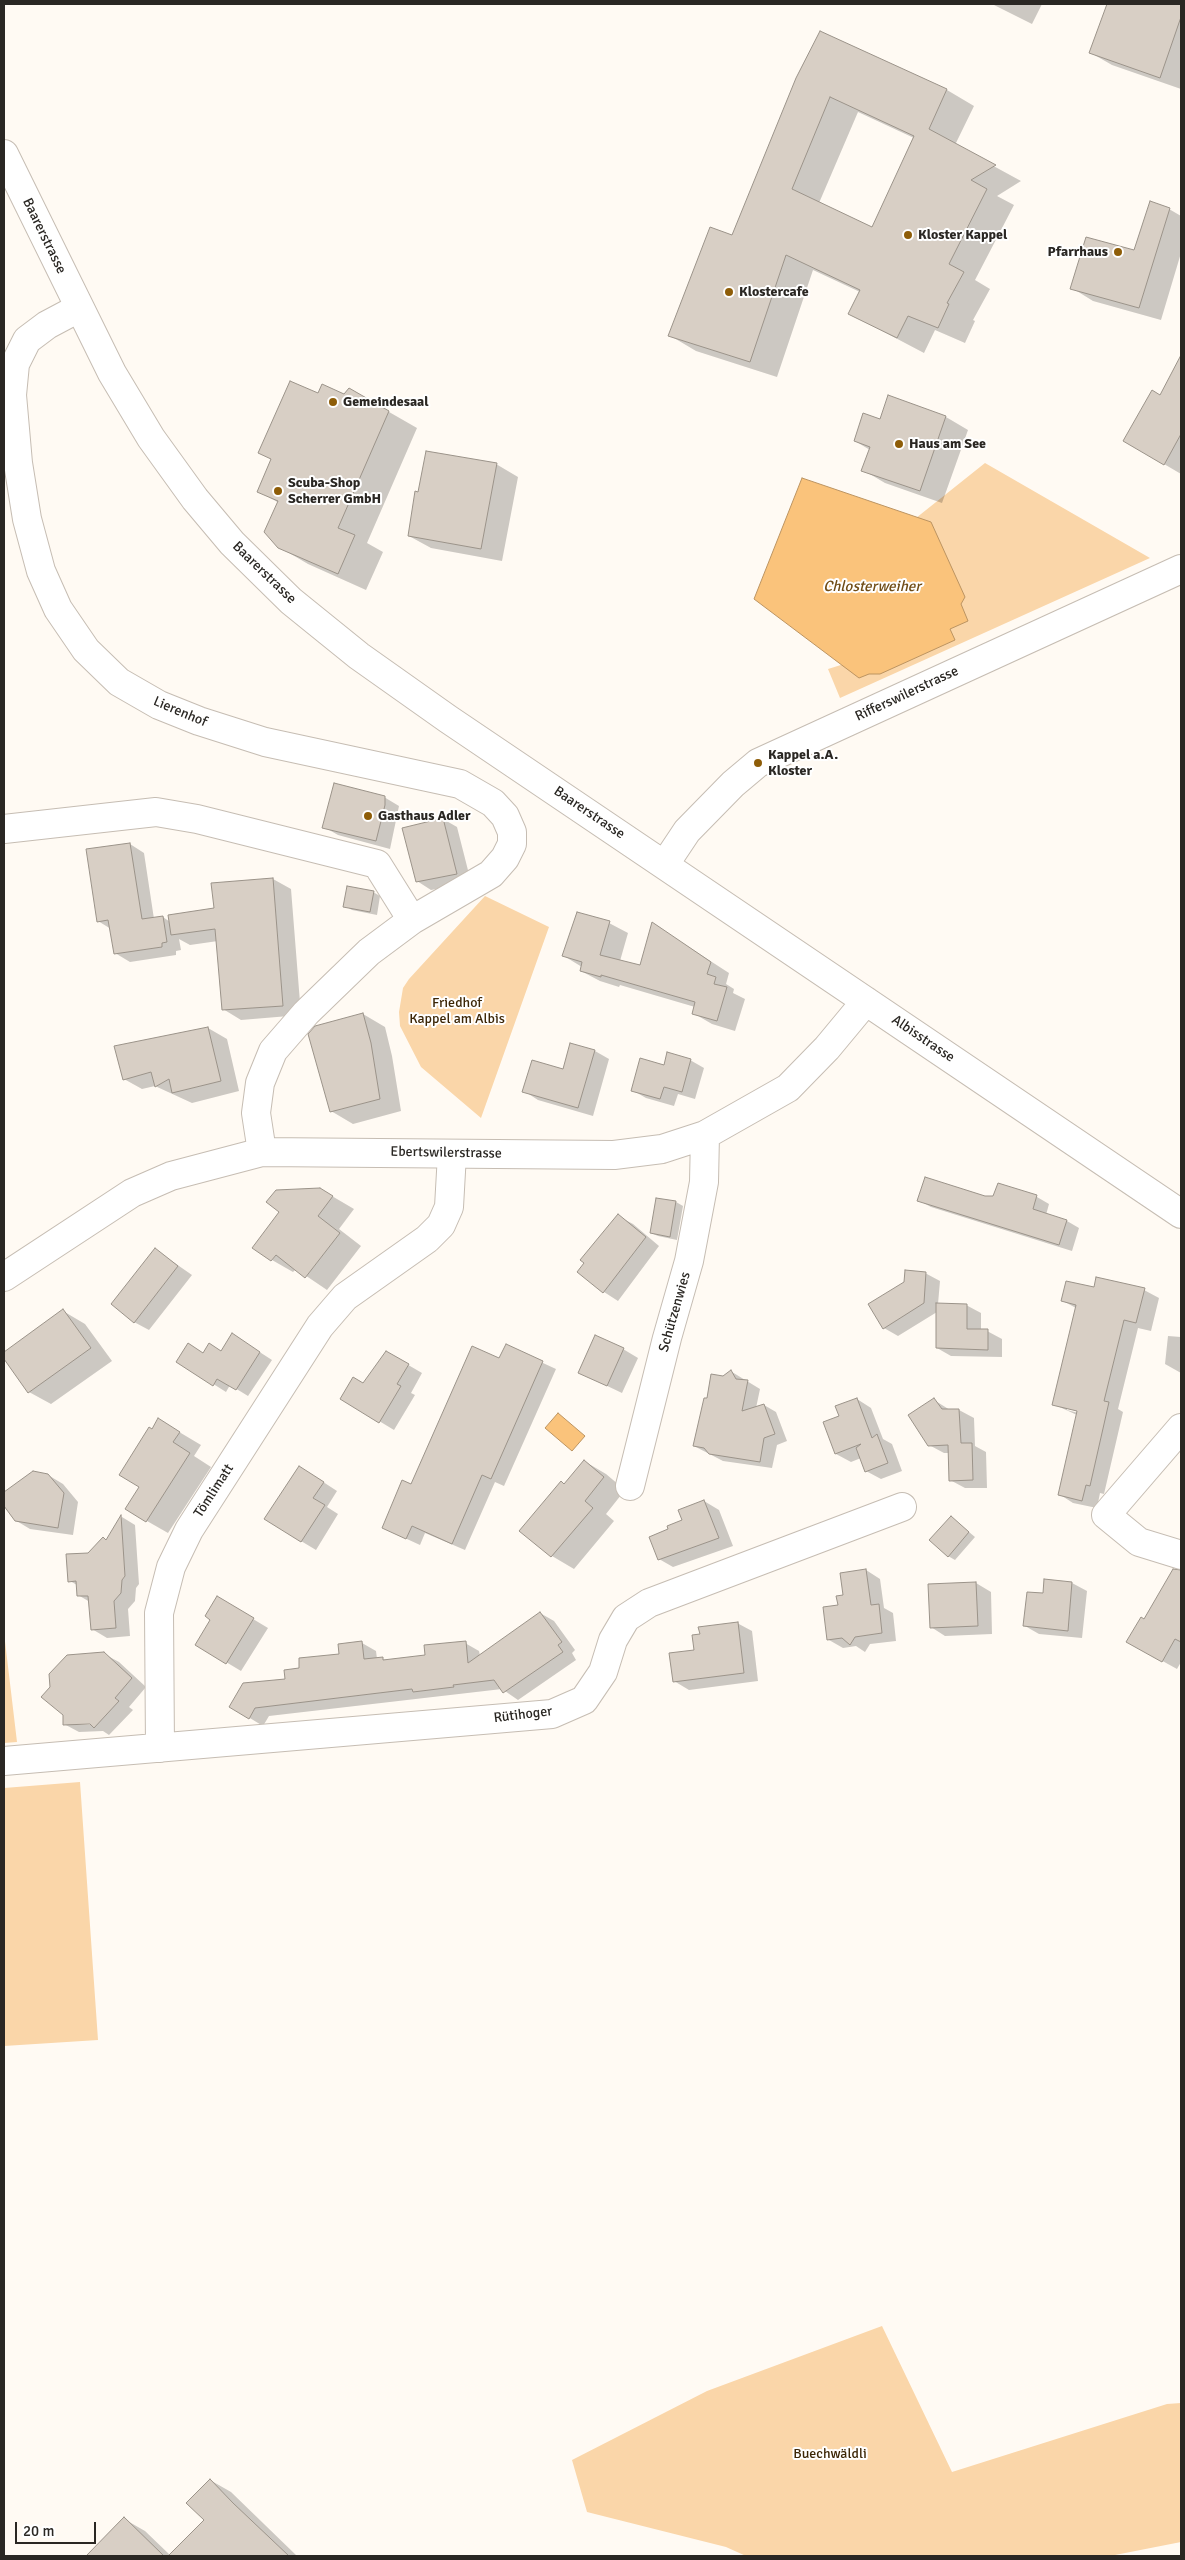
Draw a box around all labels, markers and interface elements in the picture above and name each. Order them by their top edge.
street label: Baarerstrasse [18,195,70,277]
place label: Kloster Kappel [918,227,1007,243]
marker: Kloster Kappel [902,229,914,241]
place label: Pfarrhaus [1048,244,1108,260]
marker: Pfarrhaus [1112,246,1124,258]
place label: Klostercafe [739,284,809,300]
marker: Klostercafe [723,286,735,298]
place label: Gemeindesaal [343,394,429,410]
marker: Gemeindesaal [327,396,339,408]
place label: Haus am See [909,436,986,452]
marker: Haus am See [893,438,905,450]
place label: Scuba-Shop Scherrer GmbH [288,475,381,508]
marker: Scuba-Shop Scherrer GmbH [272,485,284,497]
street label: Baarerstrasse [229,538,299,608]
water label: Chlosterweiher [823,578,921,596]
street label: Rifferswilerstrasse [853,663,961,725]
street label: Lierenhof [151,693,209,731]
place label: Kappel a.A. Kloster [768,747,838,780]
marker: Kappel a.A. Kloster [752,757,764,769]
street label: Baarerstrasse [550,783,628,843]
place label: Gasthaus Adler [378,808,471,824]
marker: Gasthaus Adler [362,810,374,822]
park label: Friedhof Kappel am Albis [409,995,505,1028]
street label: Albisstrasse [888,1012,958,1066]
street label: Ebertswilerstrasse [390,1144,502,1162]
street label: Schützenwies [656,1270,694,1354]
street label: Tömlimatt [190,1461,238,1521]
street label: Rütihoger [493,1703,553,1727]
park label: Buechwäldli [793,2446,867,2462]
scale bar [18,2512,99,2544]
text: 20 m [23,2522,54,2540]

